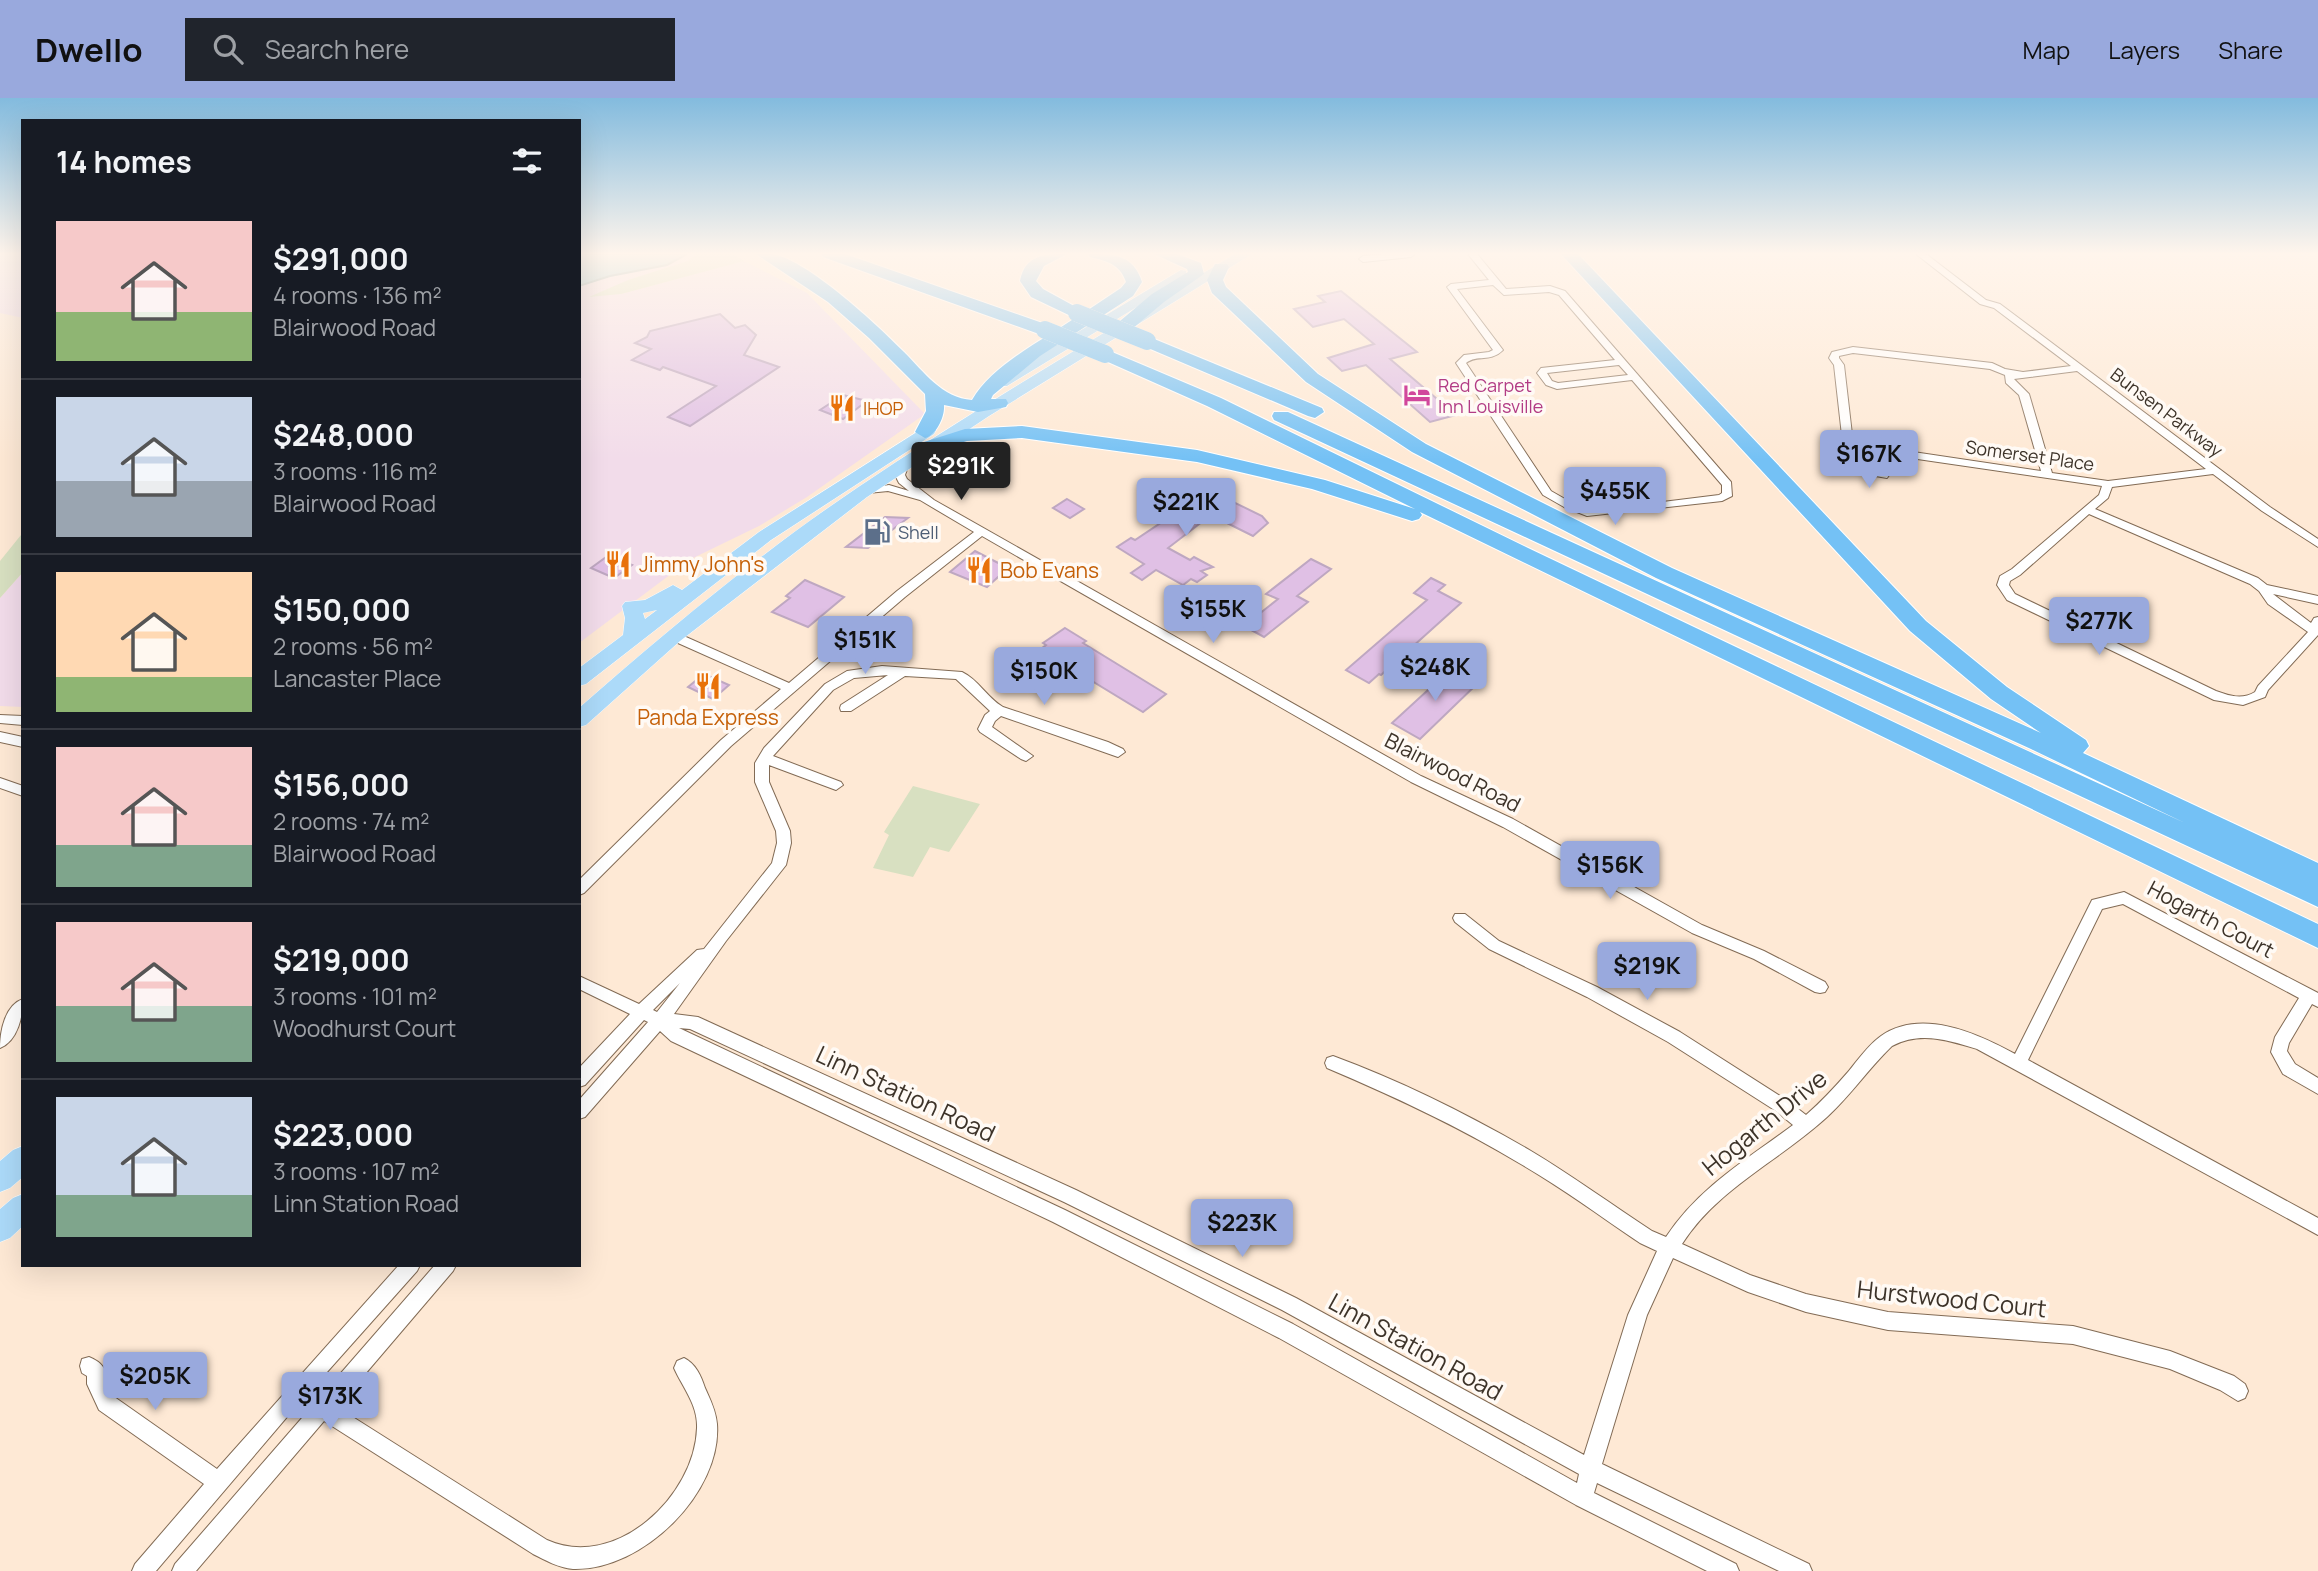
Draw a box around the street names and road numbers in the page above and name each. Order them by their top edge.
street label: Bunsen Parkway [2106,362,2228,462]
street label: Somerset Place [1964,434,2096,476]
street label: Blairwood Road [1380,726,1526,818]
street label: Hogarth Court [2143,874,2279,964]
street label: Linn Station Road [811,1037,1001,1149]
street label: Hogarth Drive [1695,1061,1833,1183]
street label: Hurstwood Court [1856,1272,2048,1324]
street label: Linn Station Road [1323,1284,1509,1408]

